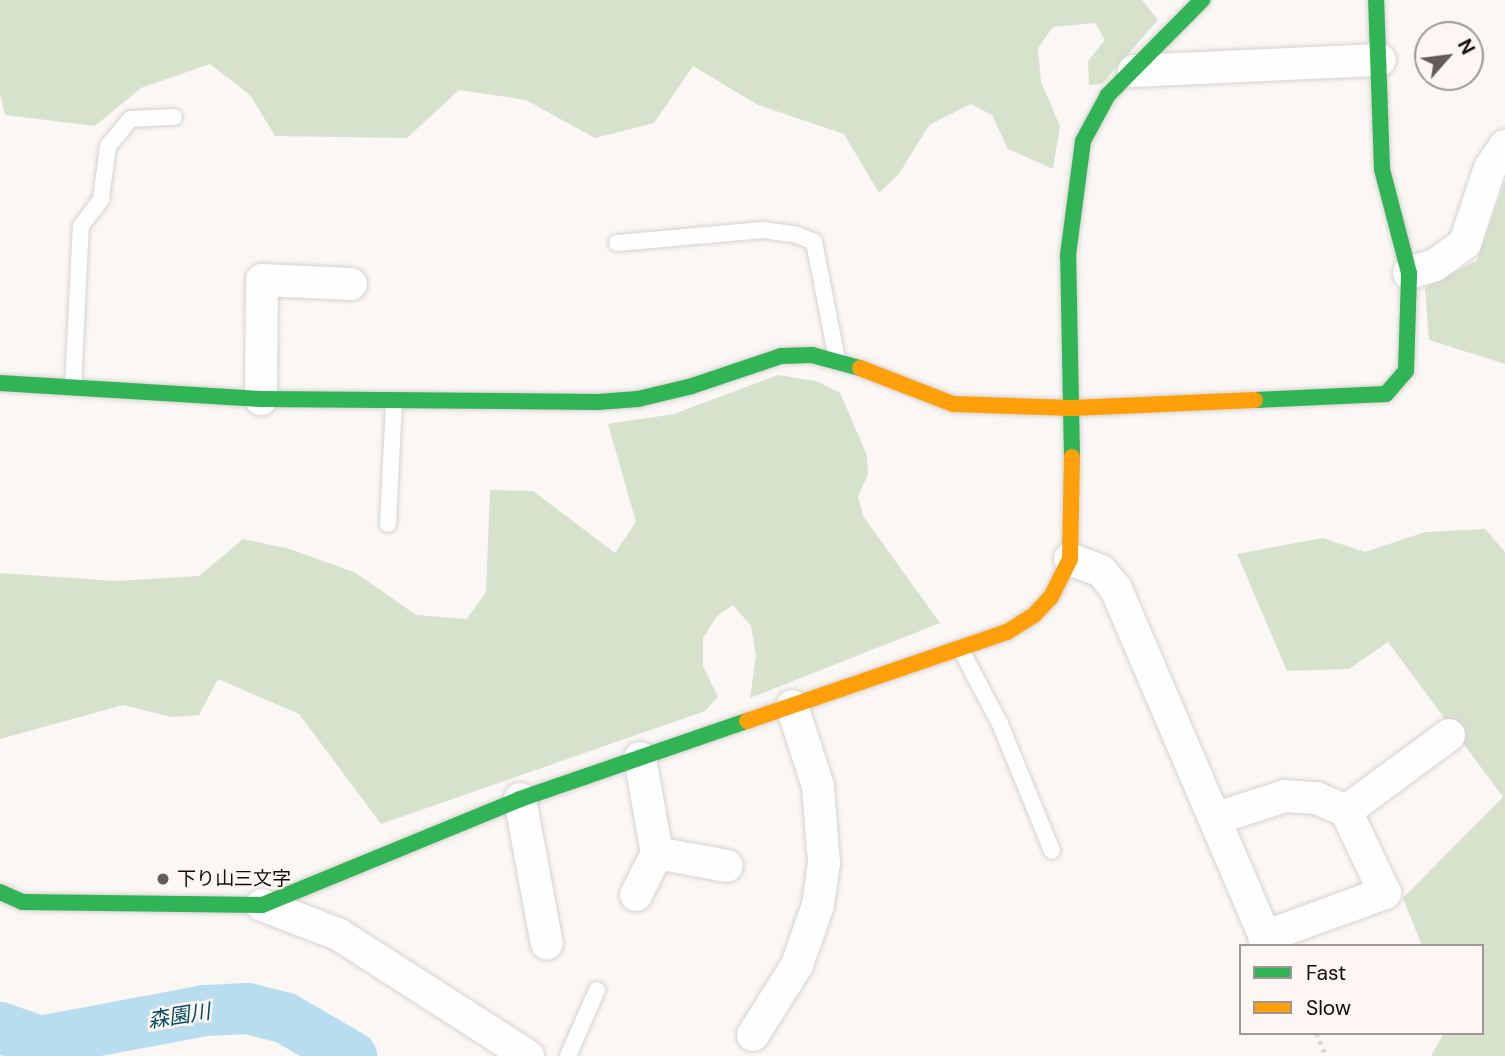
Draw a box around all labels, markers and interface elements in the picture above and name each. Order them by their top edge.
north arrow [1414,21,1484,91]
text: N [1452,35,1481,59]
place label: 下り山三文字 [177,868,291,890]
marker: 下り山三文字 [155,871,171,887]
legend [1239,944,1484,1035]
text: Fast [1306,959,1346,987]
text: Slow [1306,994,1351,1022]
water label: 森園川 [146,999,212,1033]

